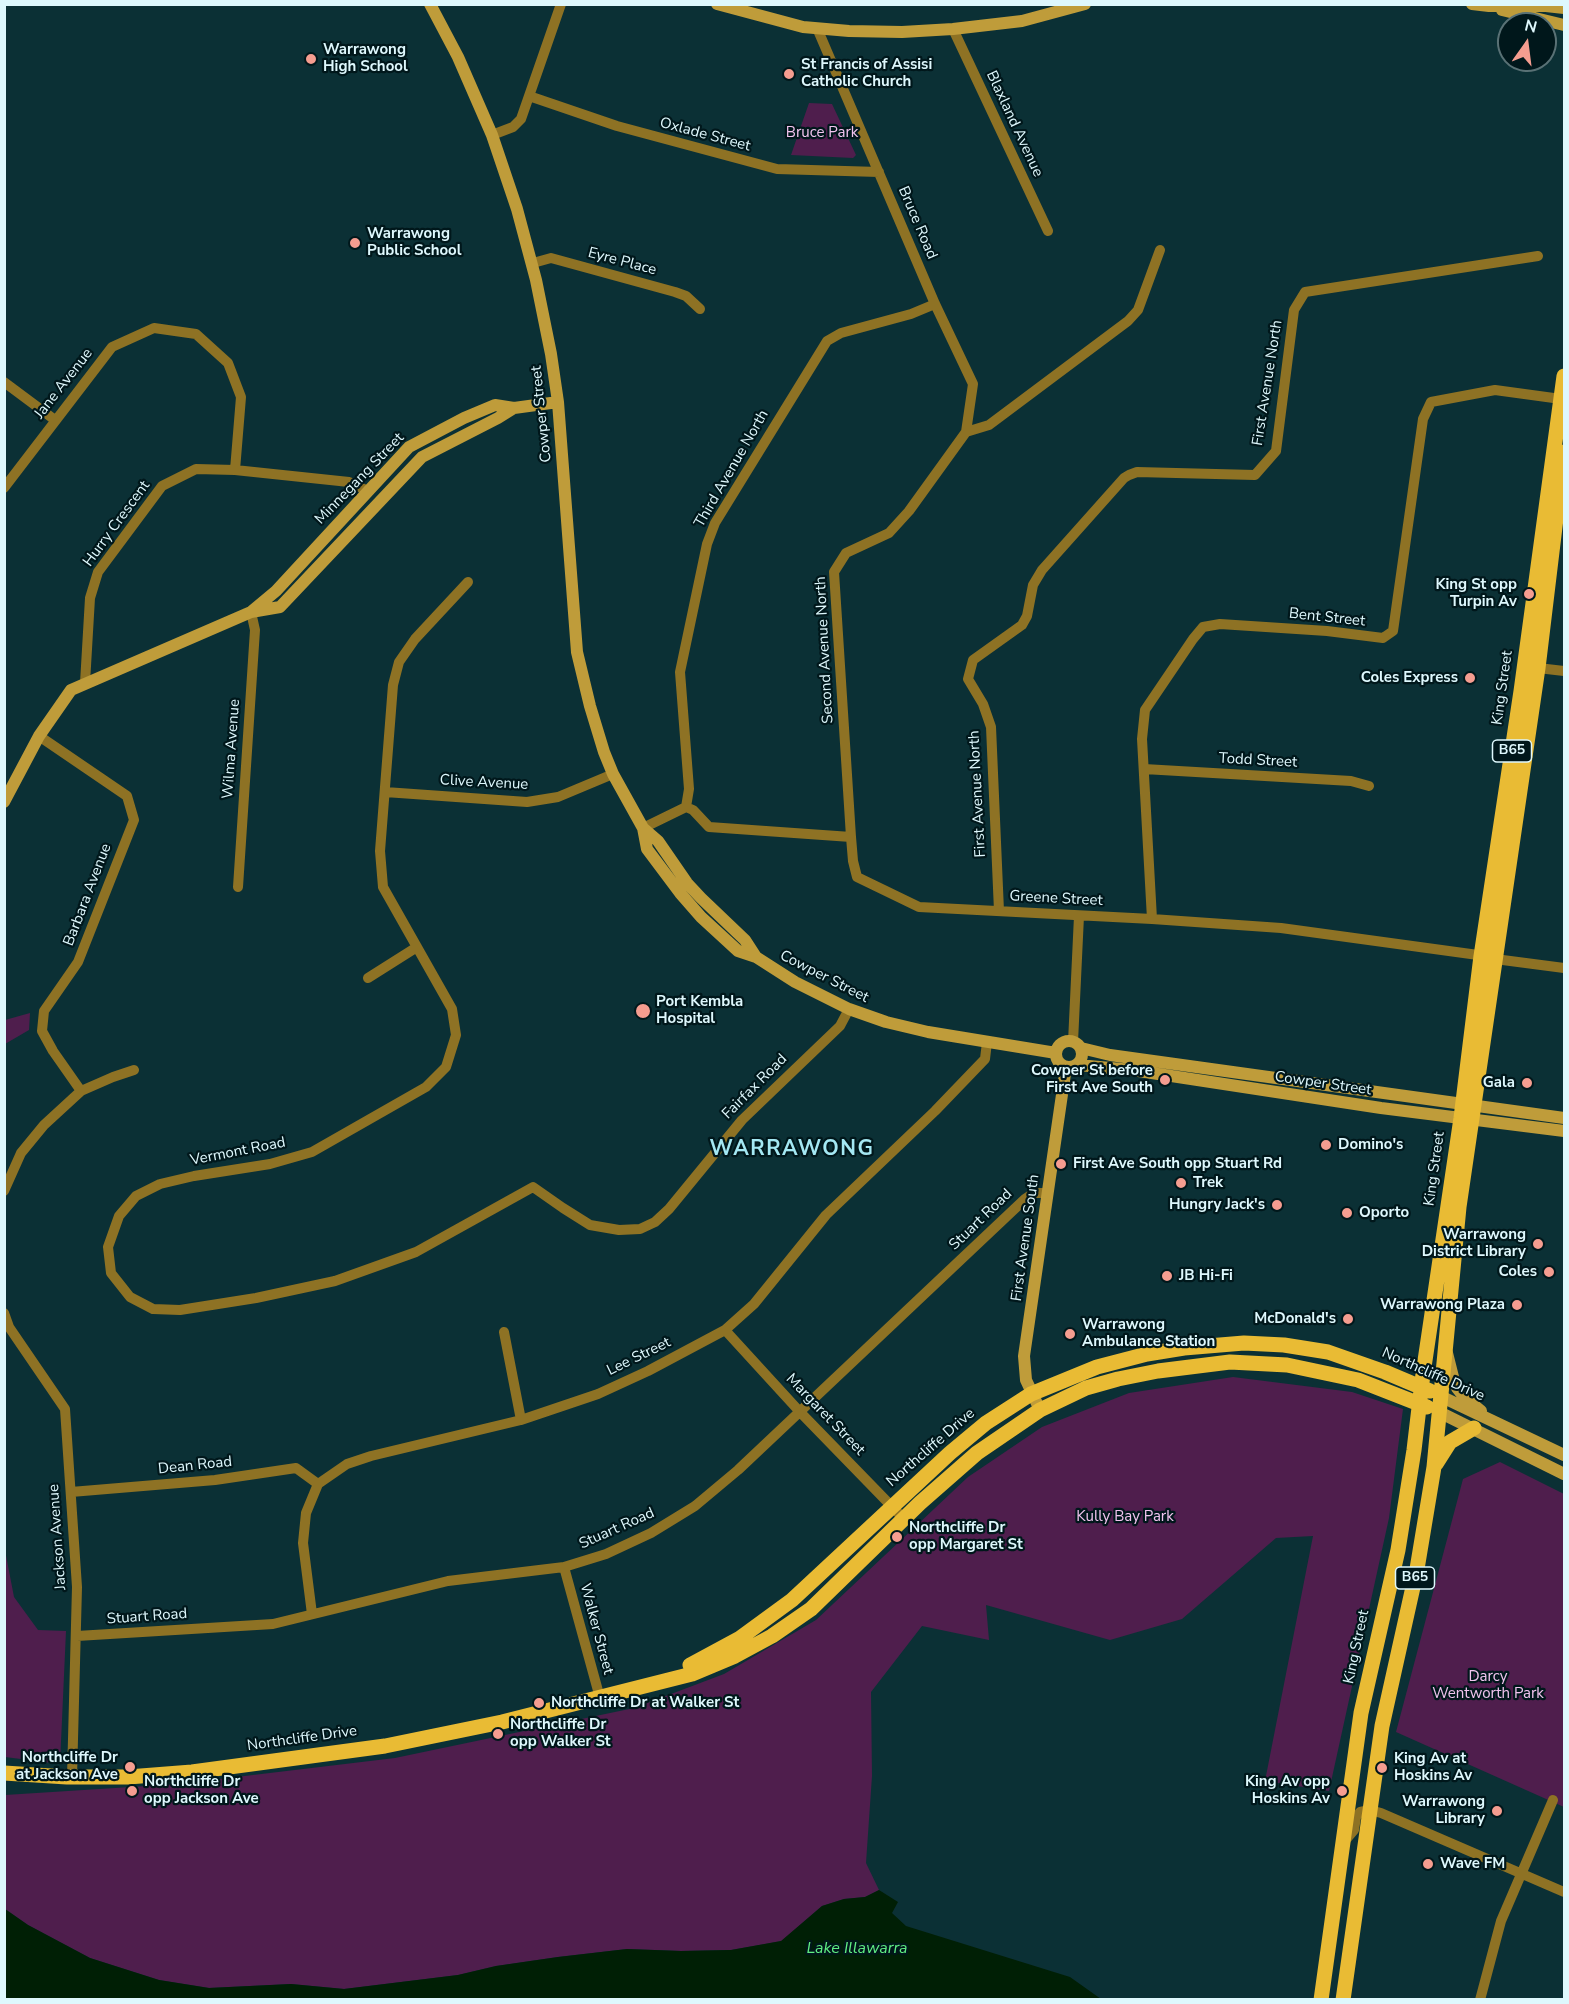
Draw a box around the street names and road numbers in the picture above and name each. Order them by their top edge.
street label: Blaxland Avenue [982,68,1046,180]
street label: Oxlade Street [658,114,752,156]
street label: Bruce Road [894,184,940,262]
street label: Eyre Place [586,244,658,280]
street label: First Avenue North [1249,319,1287,447]
street label: Jane Avenue [31,345,97,423]
street label: Cowper Street [528,365,556,463]
street label: Third Avenue North [691,407,773,531]
street label: Minnegang Street [312,430,408,528]
street label: Hurry Crescent [80,478,154,570]
street label: Second Avenue North [812,576,838,724]
street label: Bent Street [1288,605,1366,631]
street label: King Street [1489,650,1517,726]
street label: Wilma Avenue [220,698,244,800]
street label: First Avenue North [966,730,990,858]
road number: B65 [1492,740,1532,762]
street label: Todd Street [1218,750,1298,772]
street label: Clive Avenue [439,772,529,794]
street label: Barbara Avenue [60,841,116,949]
street label: Greene Street [1009,888,1103,910]
street label: Cowper Street [777,947,871,1007]
street label: Fairfax Road [719,1051,791,1123]
street label: Cowper Street [1274,1068,1372,1100]
street label: King Street [1421,1131,1449,1207]
street label: Vermont Road [189,1134,287,1170]
street label: First Avenue South [1008,1173,1044,1303]
street label: Stuart Road [946,1186,1016,1254]
street label: Lee Street [604,1334,674,1380]
street label: Northcliffe Drive [1379,1344,1487,1406]
street label: Margaret Street [782,1371,868,1459]
street label: Northcliffe Drive [883,1405,979,1491]
street label: Dean Road [157,1453,233,1479]
street label: Jackson Avenue [45,1483,71,1591]
street label: Stuart Road [577,1504,657,1554]
road number: B65 [1396,1567,1434,1589]
street label: Walker Street [575,1582,617,1676]
street label: Stuart Road [106,1605,188,1629]
street label: King Street [1340,1608,1374,1686]
street label: Northcliffe Drive [246,1722,358,1756]

